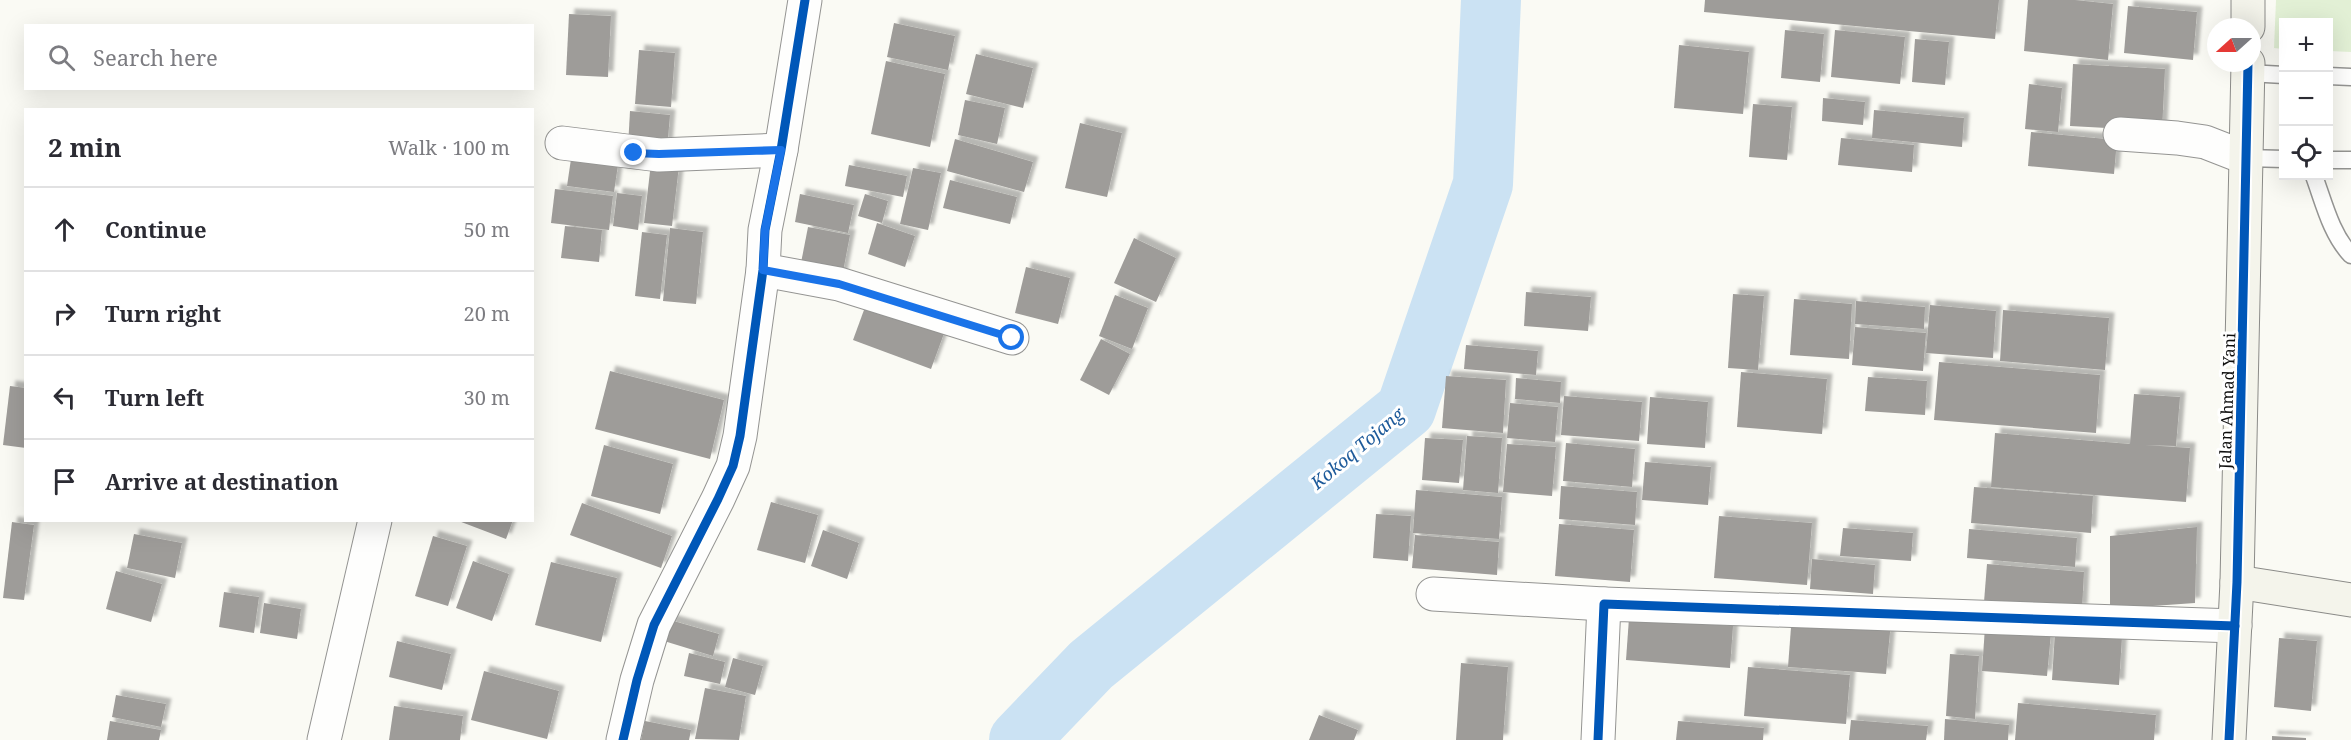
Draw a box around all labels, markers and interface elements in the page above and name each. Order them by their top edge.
north arrow [2207,18,2261,72]
map controls [2279,18,2333,180]
button: + [2279,18,2333,72]
search box [24,24,534,90]
icon: search [45,41,78,74]
text: Search here [93,42,218,72]
button: − [2279,72,2333,126]
button: locate [2279,126,2333,180]
text: 2 min [48,129,122,165]
text: Walk · 100 m [388,134,510,161]
route end [620,139,646,165]
icon: ahead [48,213,81,246]
text: Continue [105,214,207,244]
text: 50 m [464,216,510,243]
icon: right [48,297,81,330]
text: Turn right [105,298,221,328]
text: 20 m [464,300,510,327]
route start [998,324,1024,350]
street label: Jalan Ahmad Yani [2214,333,2240,470]
icon: left [48,381,81,414]
text: Turn left [105,382,204,412]
text: 30 m [464,384,510,411]
water label: Kokoq Tojang [1305,401,1409,495]
icon: arrive [48,465,81,498]
text: Arrive at destination [105,466,339,496]

